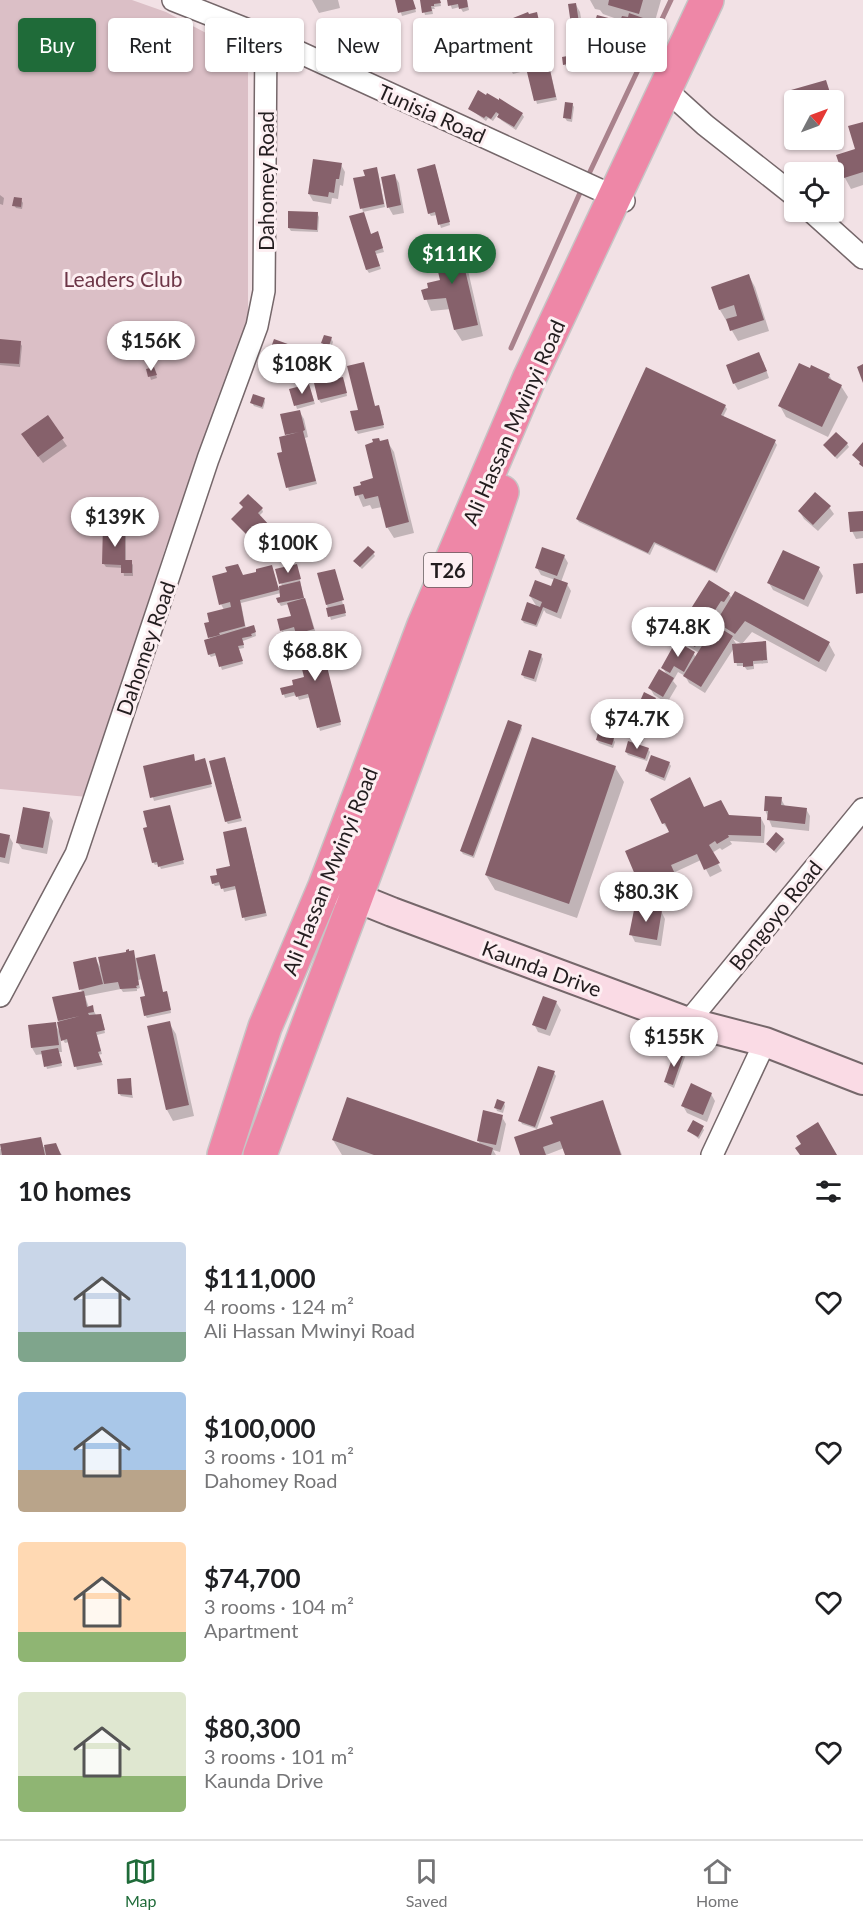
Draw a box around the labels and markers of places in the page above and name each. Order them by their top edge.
pin: $111K [410,234,494,285]
pin: $156K [109,321,193,372]
pin: $108K [260,344,344,395]
pin: $139K [73,497,157,548]
pin: $100K [246,523,330,574]
pin: $74.8K [629,607,727,658]
pin: $68.8K [266,631,364,682]
pin: $74.7K [588,699,686,750]
pin: $80.3K [597,872,695,923]
pin: $155K [632,1017,716,1068]

